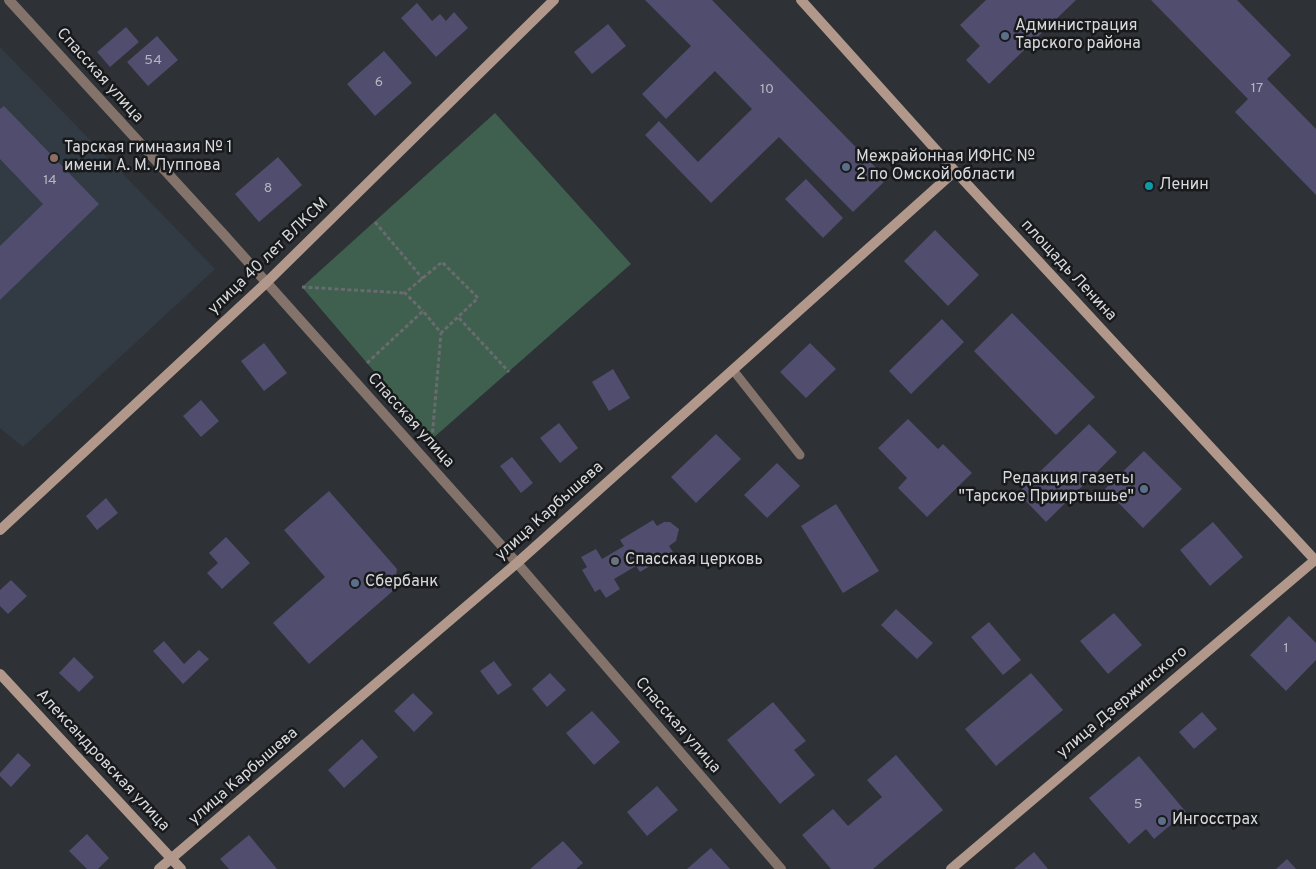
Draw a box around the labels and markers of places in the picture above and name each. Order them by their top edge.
place label: Администрация Тарского района [1015,17,1141,55]
marker: Администрация Тарского района [999,30,1011,42]
place label: Тарская гимназия № 1 имени А. М. Луппова [64,139,233,177]
place label: Межрайонная ИФНС № 2 по Омской области [856,148,1035,186]
marker: Тарская гимназия № 1 имени А. М. Луппова [48,152,60,164]
marker: Межрайонная ИФНС № 2 по Омской области [840,161,852,173]
place label: Ленин [1159,176,1209,196]
marker: Ленин [1143,180,1155,192]
place label: Редакция газеты "Тарское Прииртышье" [959,470,1134,508]
marker: Редакция газеты "Тарское Прииртышье" [1138,483,1150,495]
place label: Спасская церковь [625,551,763,571]
marker: Спасская церковь [609,555,621,567]
place label: Сбербанк [365,573,438,593]
marker: Сбербанк [349,577,361,589]
place label: Ингосстрах [1172,811,1258,831]
marker: Ингосстрах [1156,815,1168,827]

